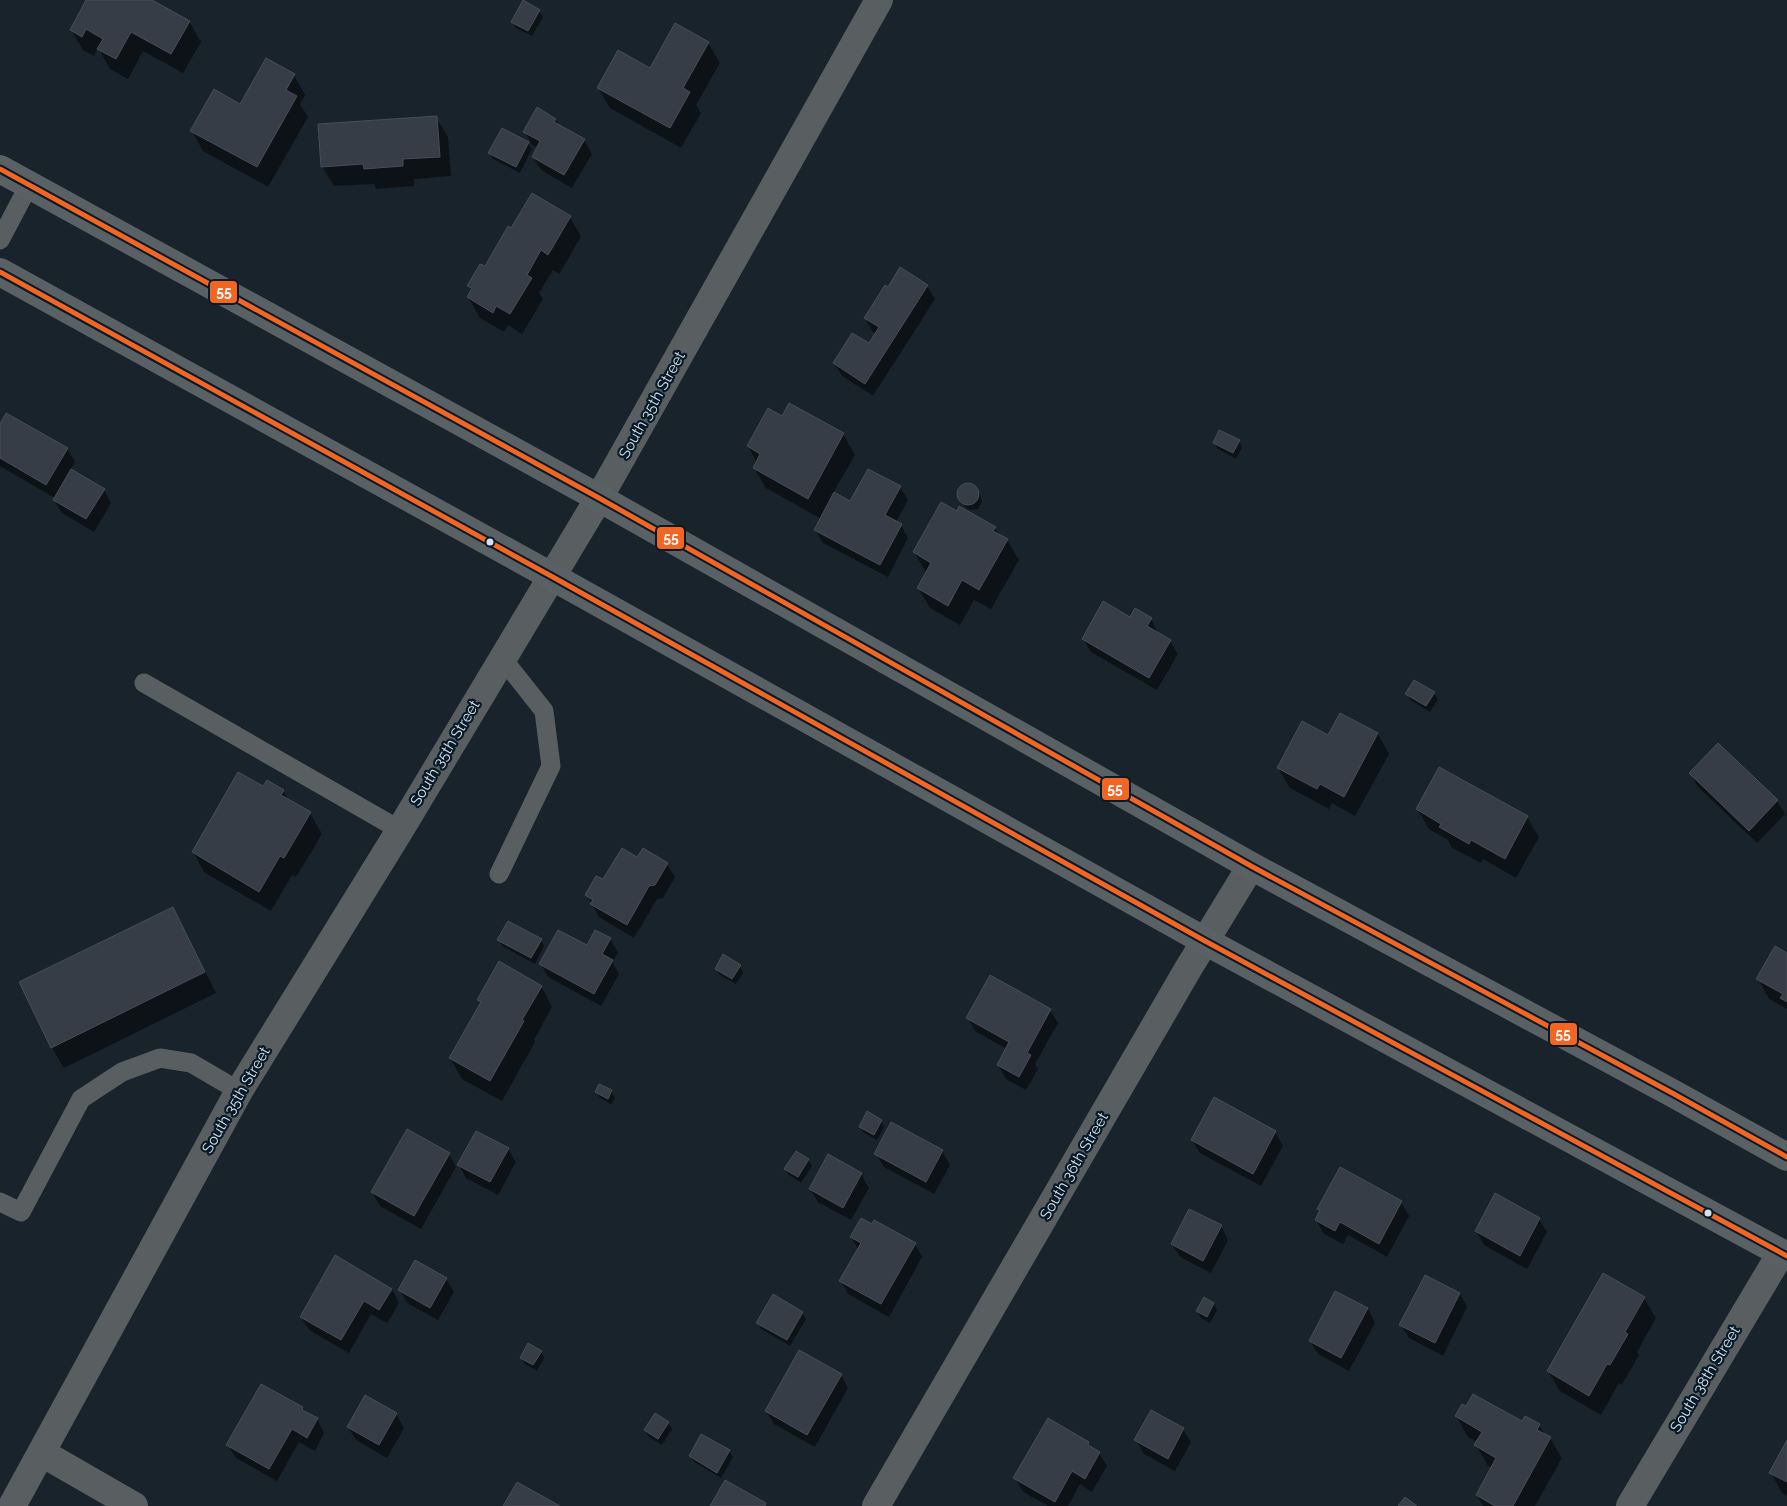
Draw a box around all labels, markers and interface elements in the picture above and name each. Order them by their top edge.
line badge: 55 [209,280,238,304]
text: 55 [216,284,232,300]
street label: South 35th Street [615,348,689,462]
line badge: 55 [656,526,685,550]
text: 55 [663,530,679,546]
unlabelled marker [485,537,495,547]
street label: South 35th Street [406,697,484,809]
line badge: 55 [1101,777,1130,801]
text: 55 [1107,781,1123,797]
line badge: 55 [1549,1022,1578,1046]
text: 55 [1555,1026,1571,1042]
street label: South 35th Street [198,1044,274,1156]
street label: South 36th Street [1036,1109,1112,1223]
unlabelled marker [1703,1208,1713,1218]
street label: South 38th Street [1666,1323,1744,1435]

